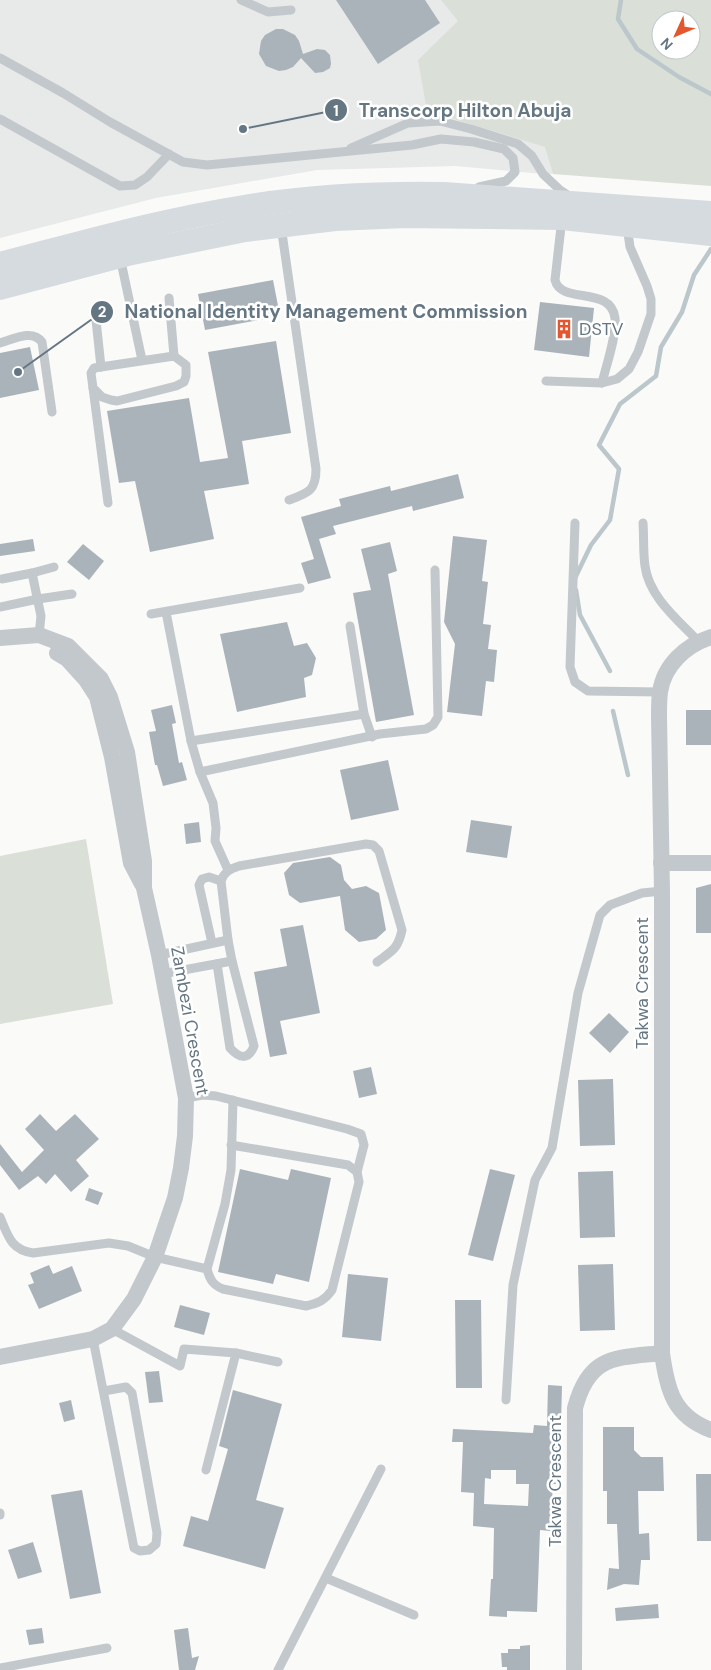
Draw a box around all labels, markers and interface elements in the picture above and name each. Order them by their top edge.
north arrow [651,10,701,60]
text: N [657,34,677,54]
callout: Transcorp Hilton Abuja [323,93,581,127]
text: Transcorp Hilton Abuja [359,98,571,123]
text: 1 [333,101,339,121]
callout: National Identity Management Commission [90,295,538,329]
text: National Identity Management Commission [125,299,527,324]
text: 2 [98,302,107,322]
place label: DSTV [579,317,624,341]
building icon: DSTV [553,318,575,340]
street label: Takwa Crescent [630,917,654,1049]
street label: Zambezi Crescent [165,945,215,1097]
street label: Takwa Crescent [543,1415,567,1547]

